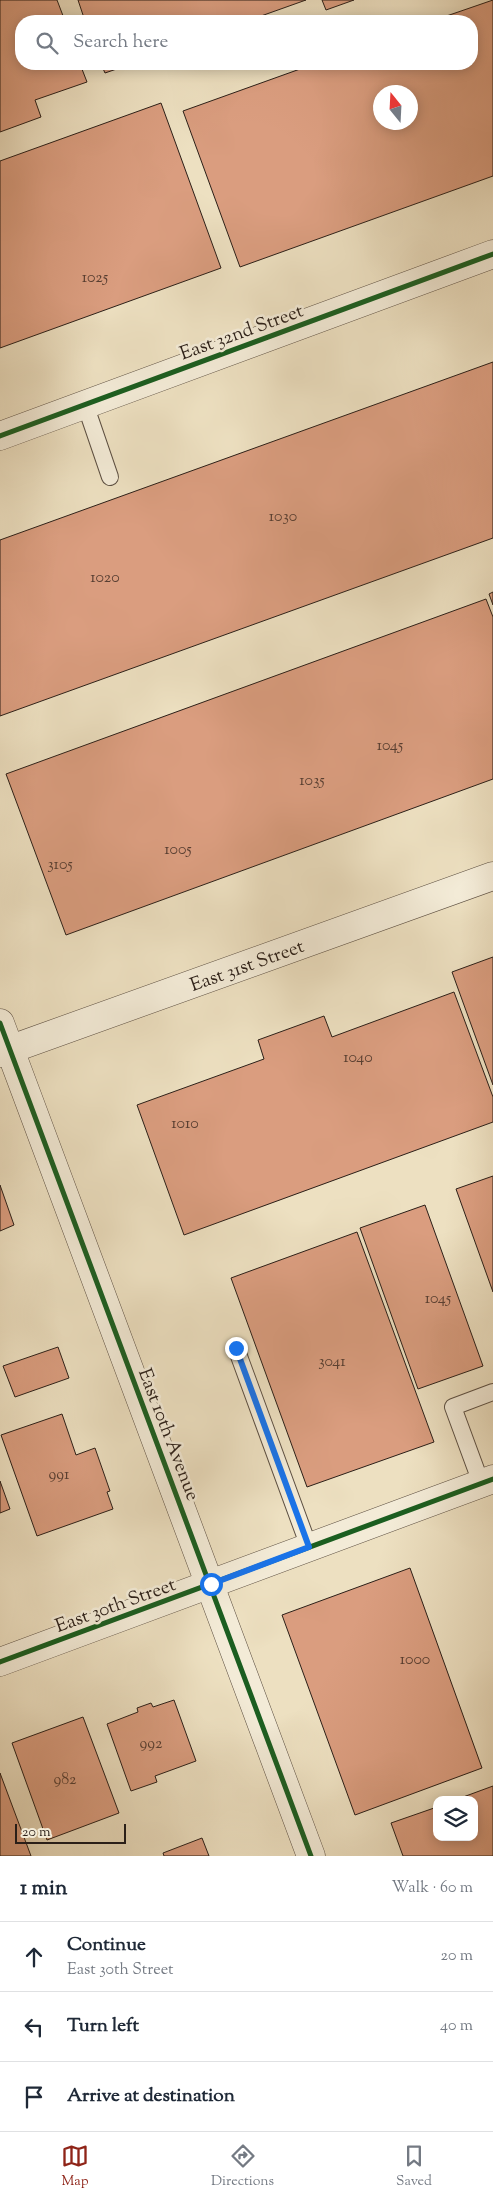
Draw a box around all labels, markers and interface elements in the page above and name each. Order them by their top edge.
search box [15,15,478,70]
icon: search [33,29,61,57]
text: Search here [73,29,168,56]
north arrow [373,85,418,130]
house number: 1025 [82,267,109,290]
street label: East 32nd Street [176,298,308,368]
house number: 1030 [269,506,297,529]
house number: 1020 [90,567,120,590]
house number: 1045 [377,735,404,758]
house number: 1035 [299,770,325,793]
house number: 1005 [164,839,192,862]
house number: 3105 [47,854,73,877]
street label: East 31st Street [187,934,309,1000]
house number: 1040 [343,1047,373,1070]
house number: 1010 [171,1113,199,1136]
house number: 1045 [425,1288,452,1311]
route end [225,1337,248,1360]
house number: 3041 [318,1351,346,1374]
street label: East 10th Avenue [130,1365,205,1505]
house number: 991 [49,1464,70,1487]
street label: East 30th Street [52,1572,180,1641]
route start [200,1573,223,1596]
house number: 1000 [400,1649,430,1672]
house number: 992 [139,1733,163,1756]
house number: 982 [53,1769,77,1792]
map controls [433,1796,478,1841]
button: layers [433,1796,478,1841]
scale bar [15,1821,126,1844]
text: 20 m [22,1823,51,1843]
text: 1 min [20,1874,67,1904]
text: Walk · 60 m [392,1877,473,1900]
text: Continue [67,1932,146,1959]
icon: ahead [20,1943,48,1971]
text: 20 m [440,1945,473,1968]
text: East 30th Street [67,1959,174,1982]
icon: left [20,2013,48,2041]
text: Turn left [67,2013,139,2040]
text: 40 m [440,2015,473,2038]
icon: arrive [20,2083,48,2111]
text: Arrive at destination [67,2083,235,2110]
tab: Map [61,2142,89,2192]
tab: Directions [211,2142,274,2192]
tab: Saved [396,2142,432,2192]

